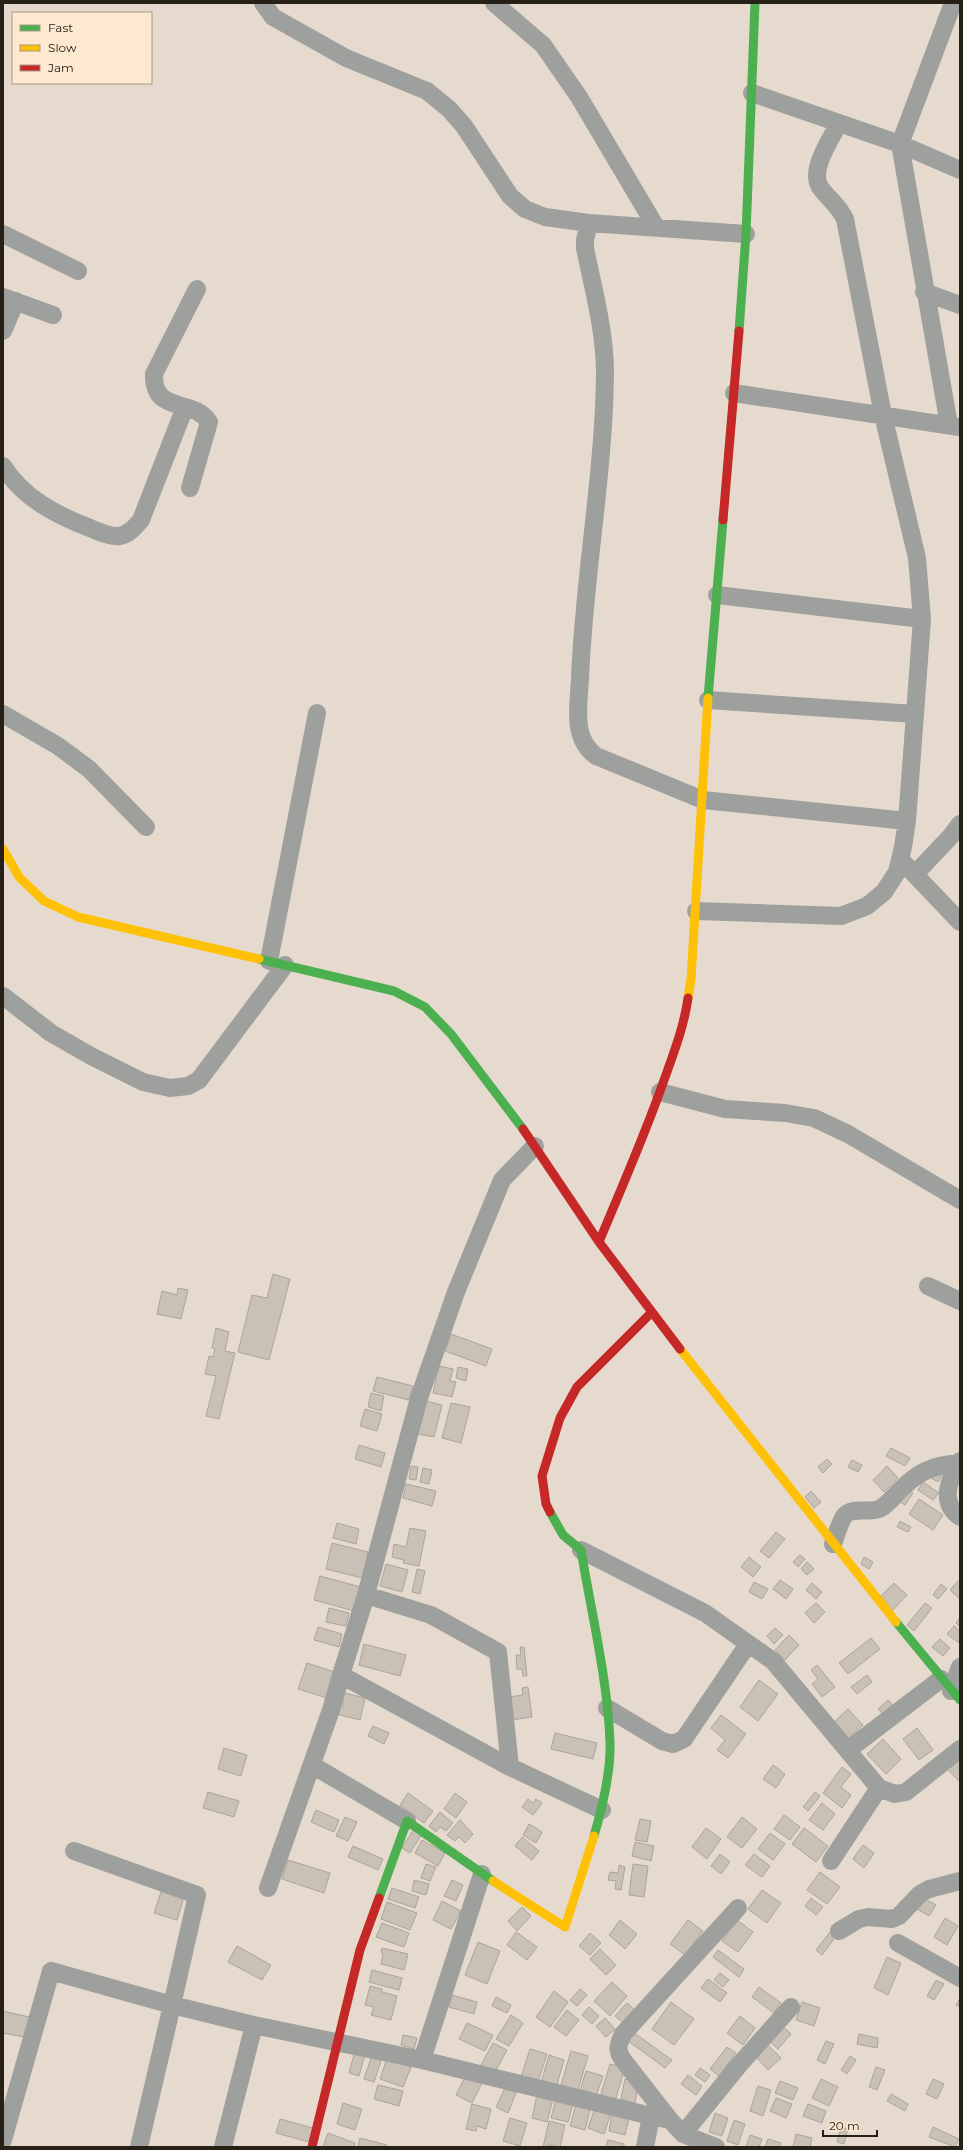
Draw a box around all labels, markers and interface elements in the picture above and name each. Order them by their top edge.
legend [12,12,152,84]
text: Fast [48,20,73,35]
text: Slow [48,40,77,55]
text: Jam [47,60,74,75]
scale bar [823,2112,877,2138]
text: 20 m [829,2118,860,2133]

